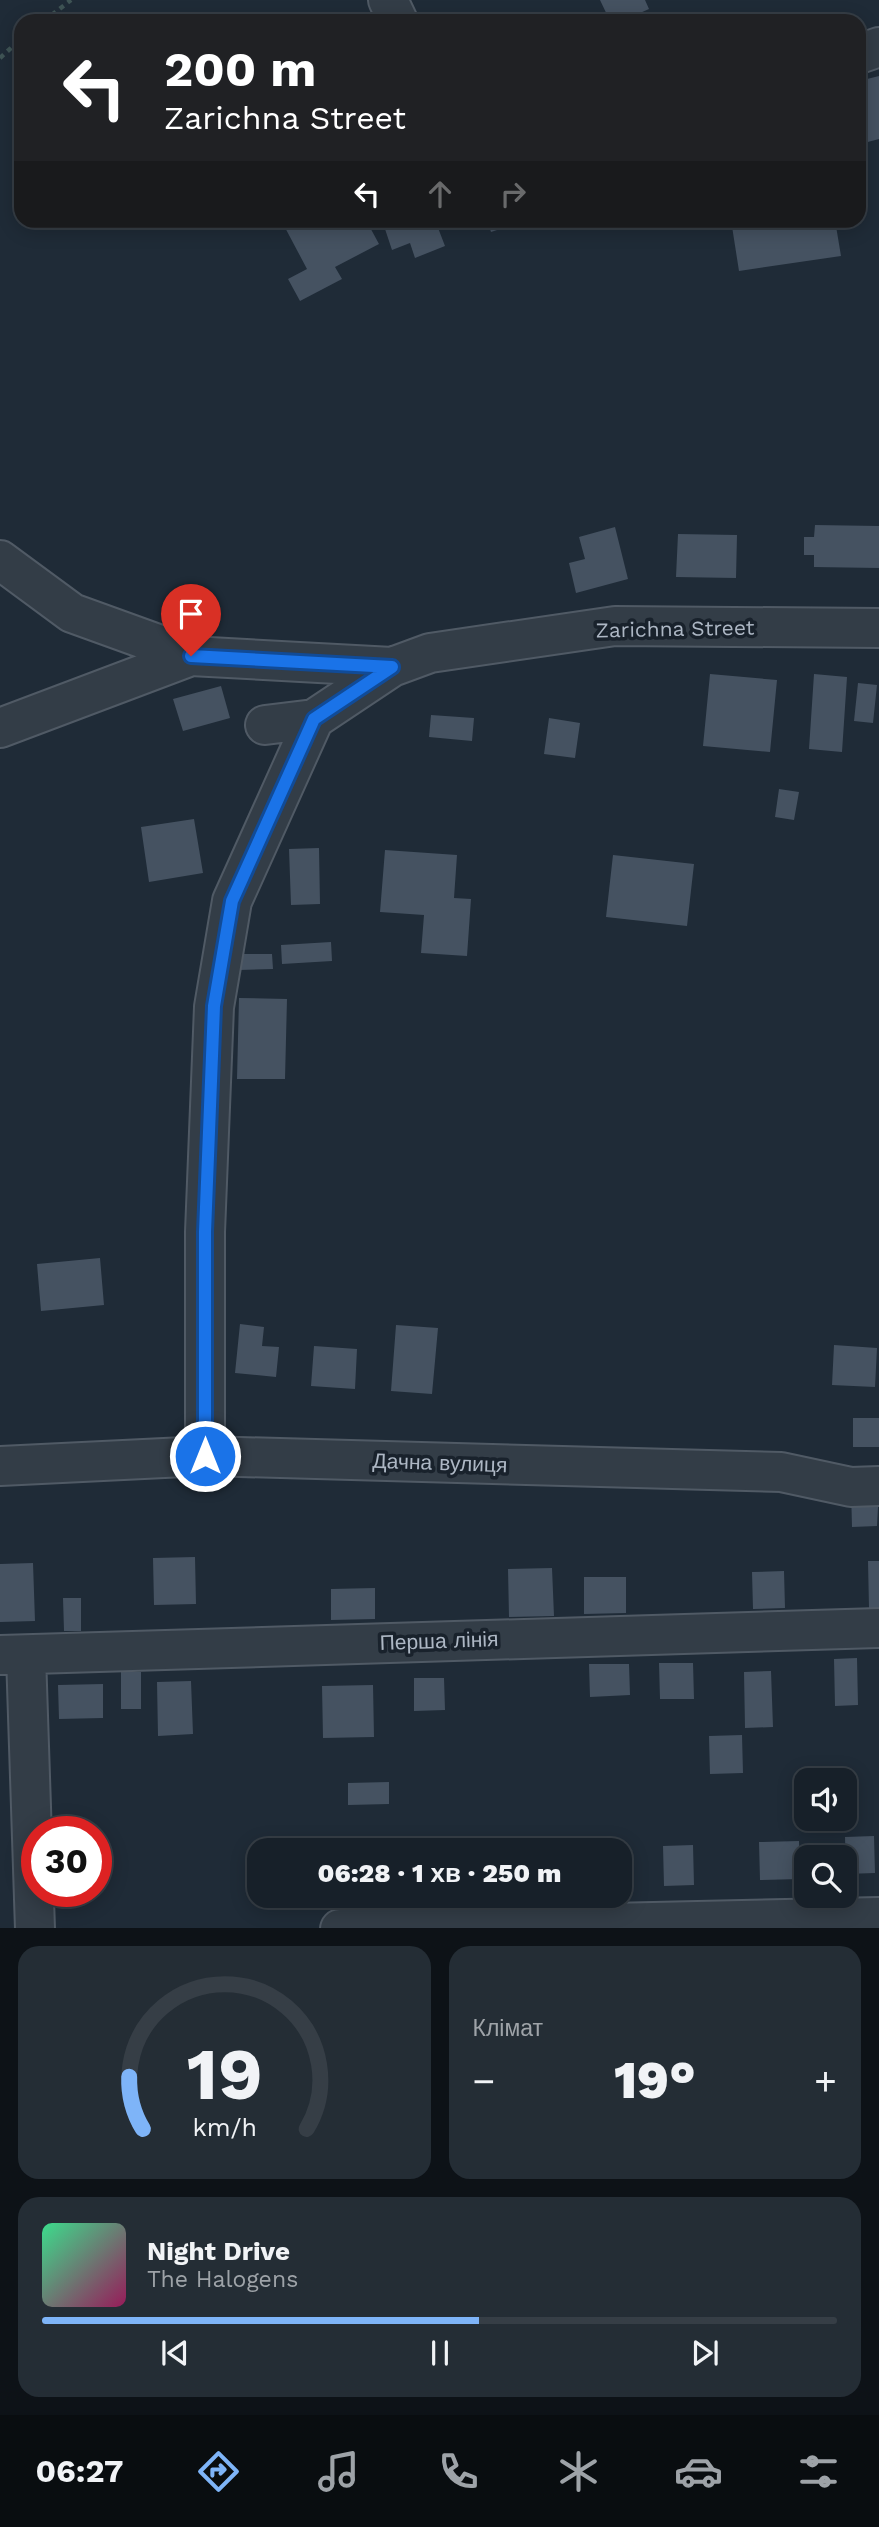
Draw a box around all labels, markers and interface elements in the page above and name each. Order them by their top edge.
text: 200 m [164,40,316,98]
icon: left [49,42,140,133]
text: Zarichna Street [164,99,406,137]
icon: left [348,175,386,213]
icon: ahead [421,175,459,213]
icon: right [494,175,532,213]
pin [161,584,221,656]
icon: arrive [172,595,210,633]
street label: Zarichna Street [595,615,755,642]
position arrow [168,1419,242,1493]
street label: Дачна вулиця [372,1448,508,1477]
street label: Перша лінія [379,1626,499,1655]
map controls [794,1768,857,1908]
button: sound [794,1768,857,1831]
speed limit sign: 30 [21,1816,112,1907]
button: search [794,1845,857,1908]
text: 06:28 · 1 хв · 250 m [318,1858,561,1888]
text: Клімат [473,2015,543,2042]
text: 19 [186,2031,262,2117]
text: 19° [614,2050,696,2111]
text: − [473,2059,495,2103]
text: + [814,2059,837,2103]
text: km/h [192,2112,256,2141]
text: Night Drive [147,2236,290,2266]
text: The Halogens [147,2266,298,2293]
icon: previous [156,2334,194,2372]
icon: pause [421,2334,459,2372]
icon: next [686,2334,724,2372]
icon: directions [194,2447,243,2496]
icon: music [314,2447,363,2496]
icon: phone [434,2447,483,2496]
icon: climate [554,2447,603,2496]
icon: car [674,2447,723,2496]
icon: filters [794,2447,843,2496]
text: 06:27 [36,2452,123,2490]

